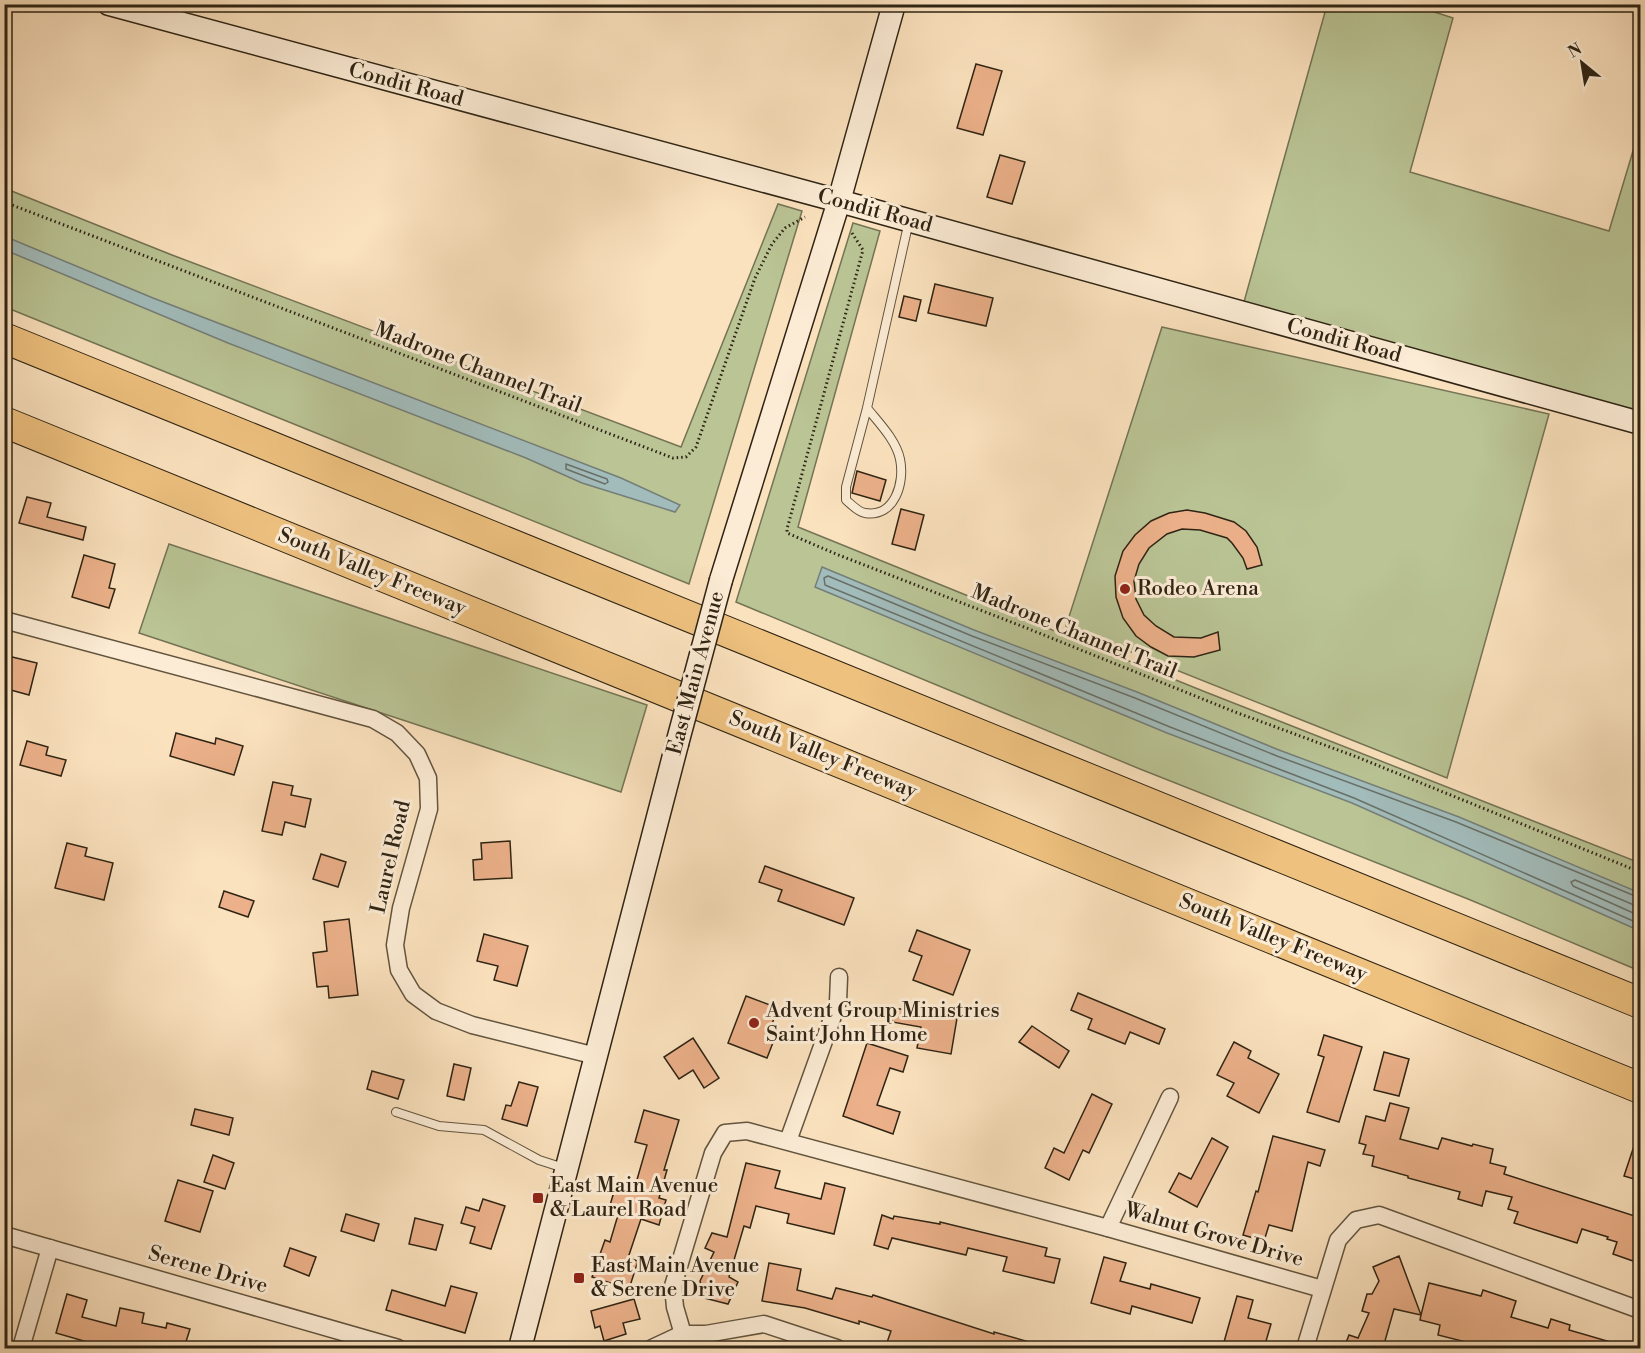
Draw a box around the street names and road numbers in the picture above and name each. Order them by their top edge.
street label: Condit Road [346,57,466,113]
street label: Condit Road [815,183,935,239]
street label: Condit Road [1284,313,1404,369]
street label: Madrone Channel Trail [371,317,585,419]
street label: South Valley Freeway [274,522,471,622]
street label: Madrone Channel Trail [967,579,1181,685]
street label: East Main Avenue [662,588,730,758]
street label: South Valley Freeway [725,705,922,805]
street label: Laurel Road [365,798,417,916]
street label: South Valley Freeway [1175,888,1372,988]
street label: Walnut Grove Drive [1121,1197,1306,1273]
street label: Serene Drive [145,1241,271,1299]

